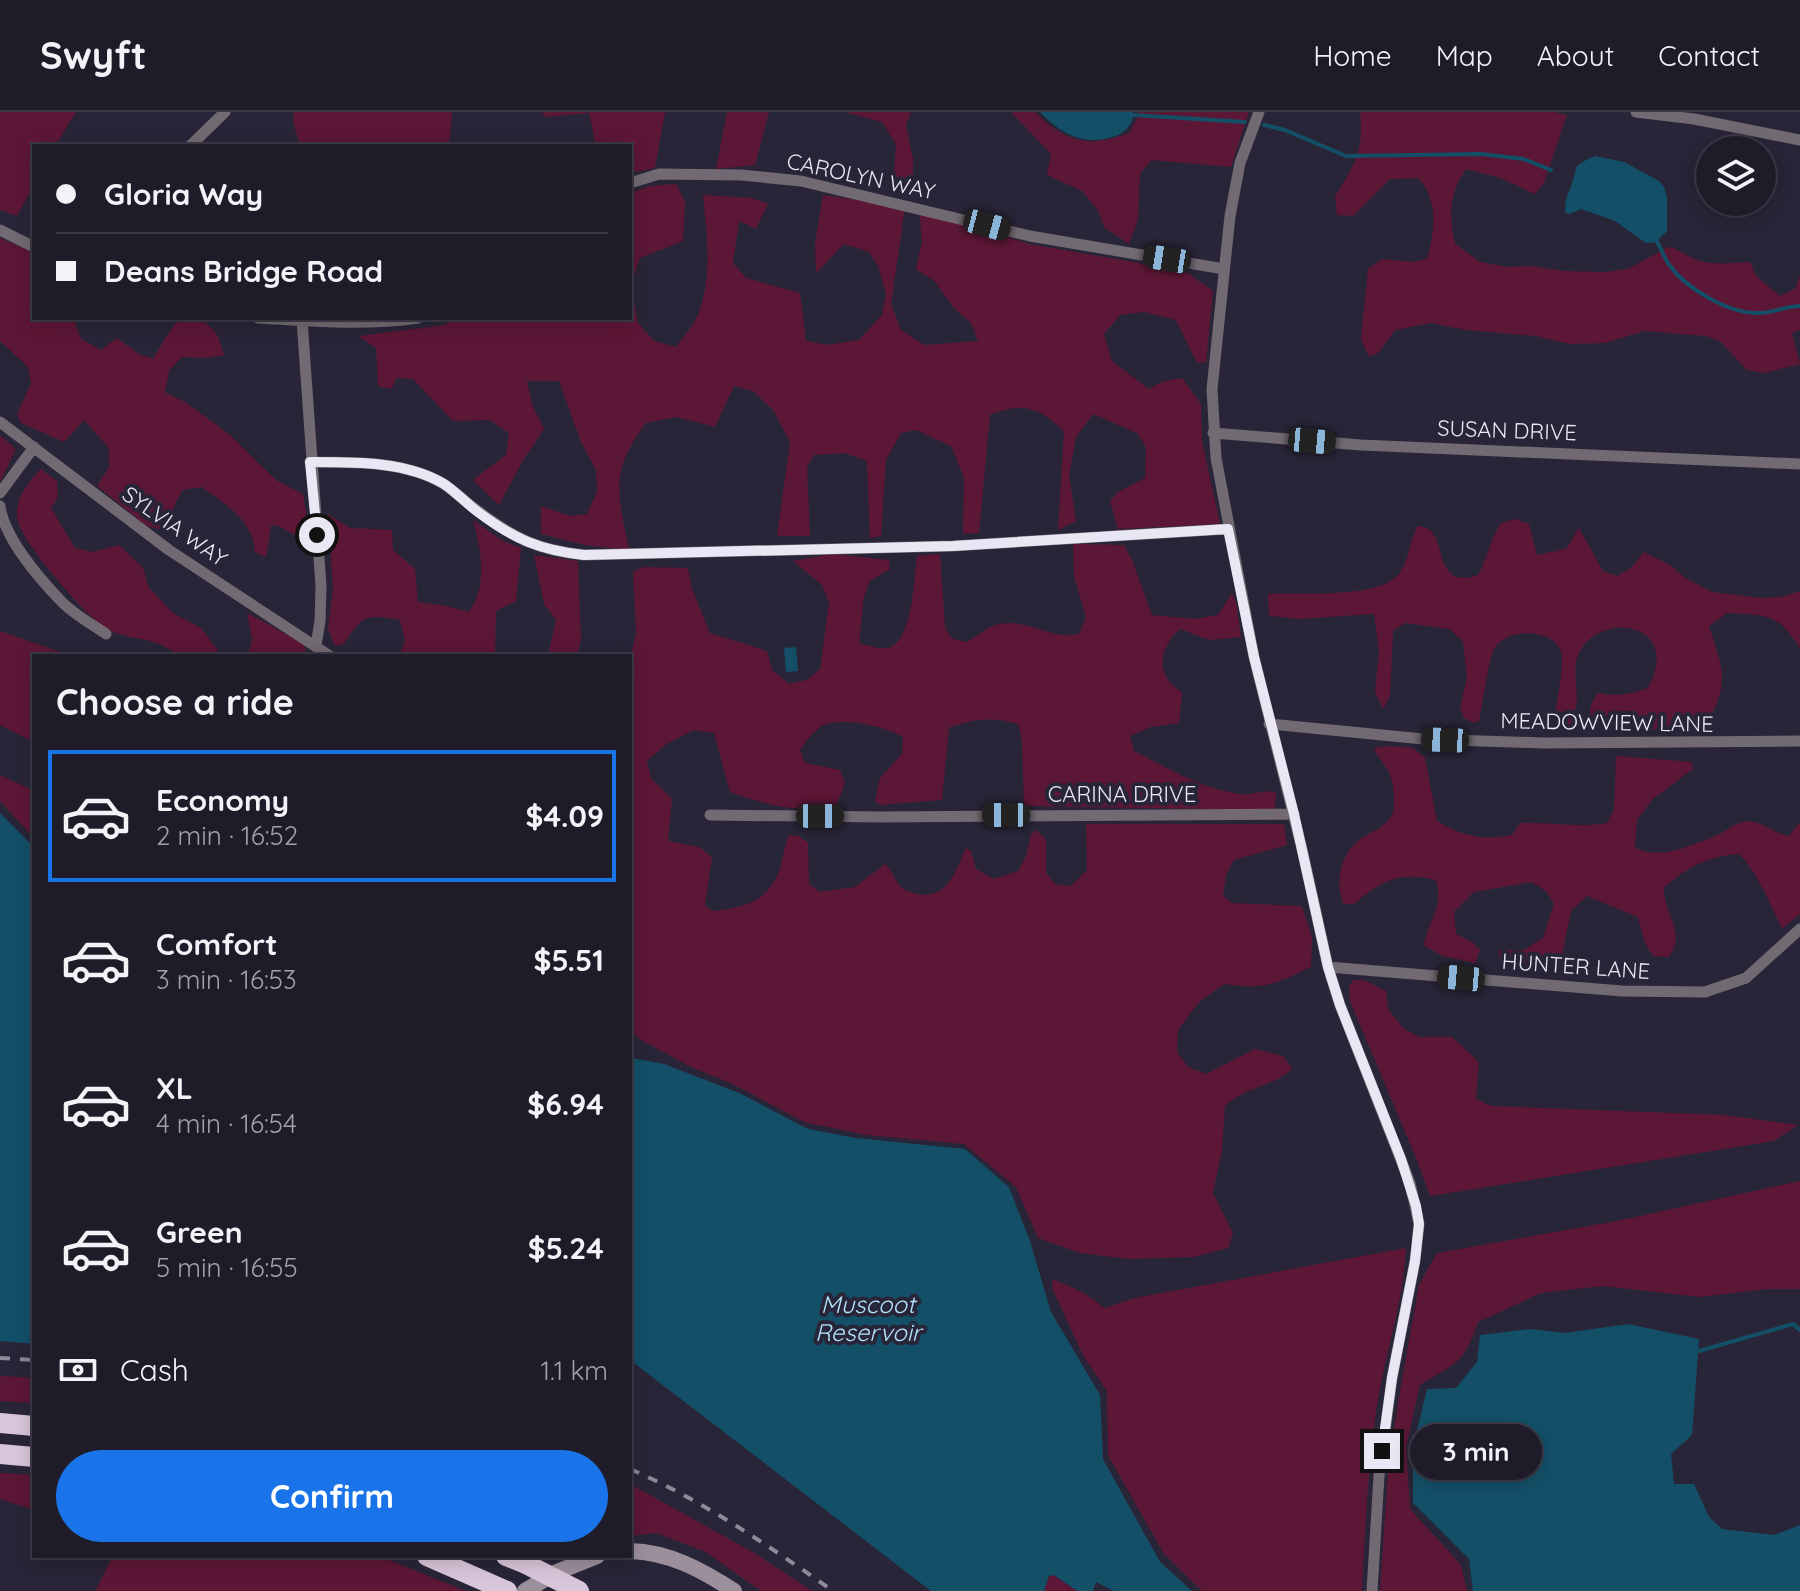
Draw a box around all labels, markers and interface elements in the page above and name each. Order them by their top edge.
text: Swyft [40,31,146,79]
text: Home [1313,38,1392,73]
text: Map [1436,38,1493,73]
text: About [1537,38,1614,73]
text: Contact [1658,38,1760,73]
map controls [1696,136,1776,216]
button: layers [1696,136,1776,216]
street label: CAROLYN WAY [784,147,938,205]
text: Gloria Way [104,175,263,213]
car [961,207,1013,243]
car [1141,243,1193,275]
text: Deans Bridge Road [104,252,383,290]
street label: SUSAN DRIVE [1437,414,1577,446]
car [1287,427,1337,455]
street label: SYLVIA WAY [117,480,233,572]
route start [299,517,335,553]
text: Choose a ride [56,679,294,724]
street label: MEADOWVIEW LANE [1500,706,1714,738]
car [1421,727,1469,753]
icon: car [60,780,132,852]
street label: CARINA DRIVE [1048,780,1196,808]
text: Economy [156,781,289,819]
text: $4.09 [526,797,604,835]
car [982,803,1030,827]
car [796,804,844,828]
text: 2 min · 16:52 [156,819,298,852]
icon: car [60,924,132,996]
text: Comfort [156,925,277,963]
text: $5.51 [534,941,604,979]
street label: HUNTER LANE [1501,947,1651,985]
text: 3 min · 16:53 [156,963,297,996]
car [1436,964,1486,992]
icon: car [60,1068,132,1140]
text: XL [156,1069,193,1107]
text: $6.94 [527,1085,604,1123]
text: 4 min · 16:54 [156,1107,297,1140]
icon: car [60,1212,132,1284]
text: Green [156,1213,243,1251]
text: $5.24 [528,1229,604,1267]
text: 5 min · 16:55 [156,1251,298,1284]
water label: Muscoot Reservoir [815,1289,924,1347]
icon: cash [56,1348,100,1392]
text: Cash [120,1351,189,1389]
text: 1.1 km [540,1354,608,1387]
callout: 3 min [1410,1423,1542,1479]
route end [1364,1433,1400,1469]
text: 3 min [1443,1435,1509,1468]
button: Confirm [56,1450,608,1542]

